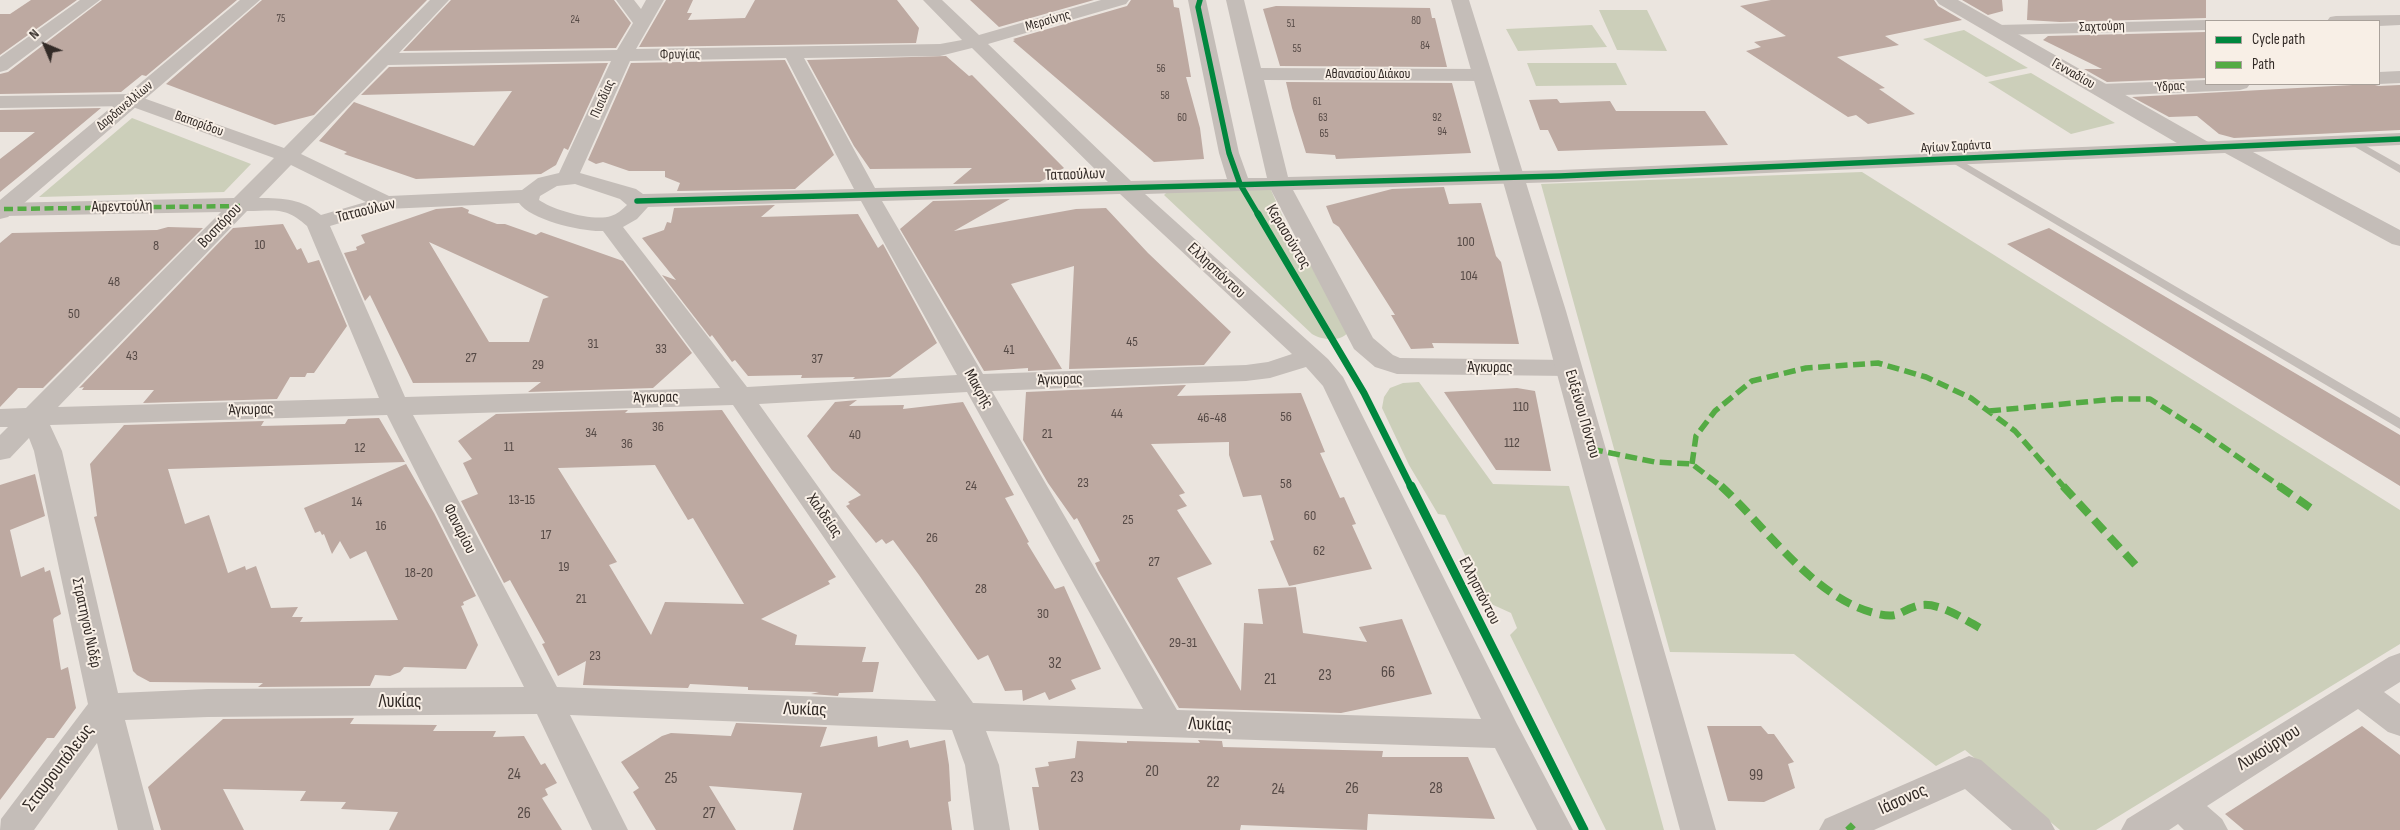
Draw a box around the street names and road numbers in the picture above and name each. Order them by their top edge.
street label: Μερσίνης [1024,7,1072,35]
street label: Σαχτούρη [2079,18,2125,36]
street label: Φρυγίας [660,46,700,64]
street label: Γενναδίου [2048,55,2098,93]
street label: Αθανασίου Διάκου [1326,66,1410,82]
street label: Δαρδανελλίων [93,77,157,135]
street label: Πισιδίας [587,77,619,121]
street label: Ύδρας [2155,78,2185,96]
street label: Βαπορίδου [172,107,226,141]
street label: Αγίων Σαράντα [1921,137,1991,157]
street label: Ταταούλων [1045,164,1105,186]
street label: Ταταούλων [335,194,397,228]
street label: Αφεντούλη [91,197,153,217]
street label: Βοσπόρου [194,200,246,252]
street label: Κερασούντος [1261,201,1315,273]
street label: Ελλησπόντου [1183,239,1249,303]
street label: Άγκυρας [1467,358,1513,378]
street label: Μακρής [959,366,997,412]
street label: Ευξείνου Πόντου [1560,367,1604,461]
street label: Άγκυρας [1037,370,1083,390]
street label: Άγκυρας [633,388,679,408]
street label: Άγκυρας [228,400,274,420]
street label: Χαλδείας [802,490,846,542]
street label: Φαναρίου [438,501,480,557]
street label: Ελλησπόντου [1454,554,1504,628]
street label: Στρατηγού Νιδέρ [67,576,105,670]
street label: Λυκίας [378,691,422,713]
street label: Λυκίας [783,698,827,722]
street label: Λυκίας [1188,713,1232,737]
street label: Σταυρουπόλεως [19,720,99,816]
street label: Λυκούργου [2233,720,2305,776]
street label: Ιάσονος [1875,779,1931,821]

